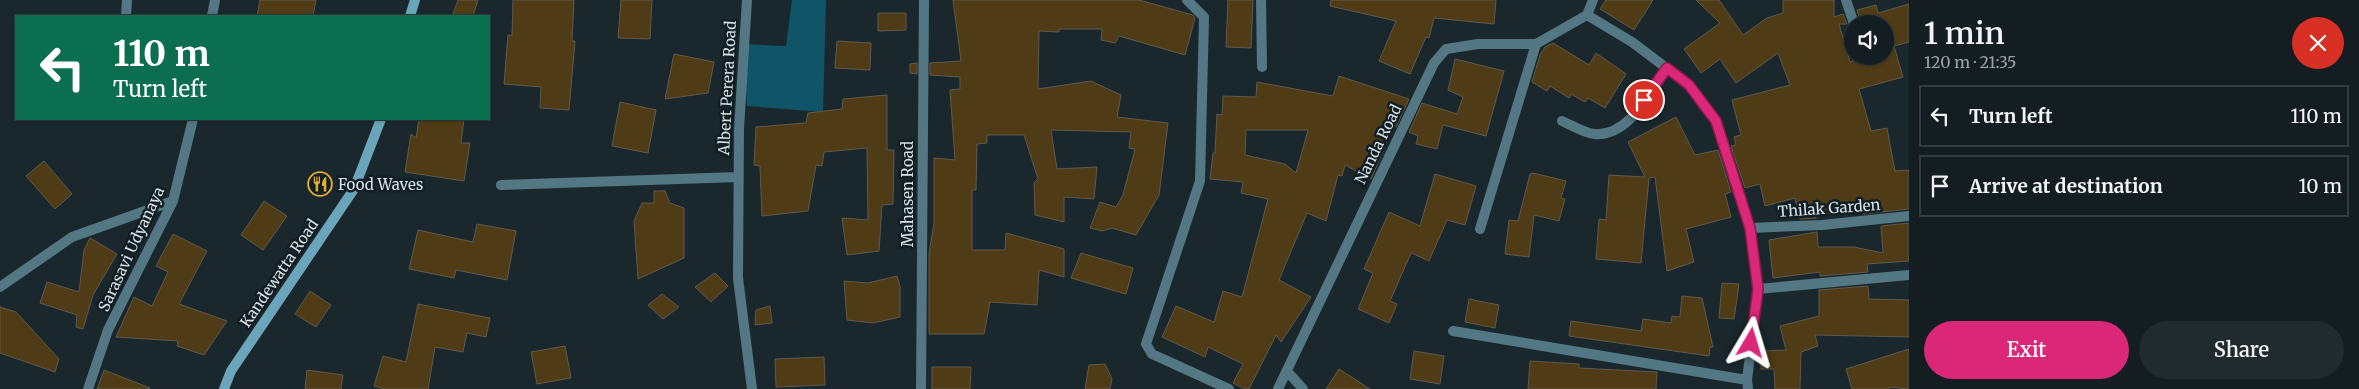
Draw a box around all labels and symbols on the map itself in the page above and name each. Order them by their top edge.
street label: Albert Perera Road [714,20,740,157]
pin [1623,79,1665,121]
street label: Nanda Road [1350,101,1406,187]
street label: Mahasen Road [898,141,917,247]
restaurant icon: Food Waves [307,171,333,197]
place label: Food Waves [338,175,423,194]
street label: Sarasavi Udyanaya [94,184,168,314]
street label: Thilak Garden [1777,195,1881,221]
street label: Kandewatta Road [236,215,322,331]
position arrow [1724,316,1776,368]

